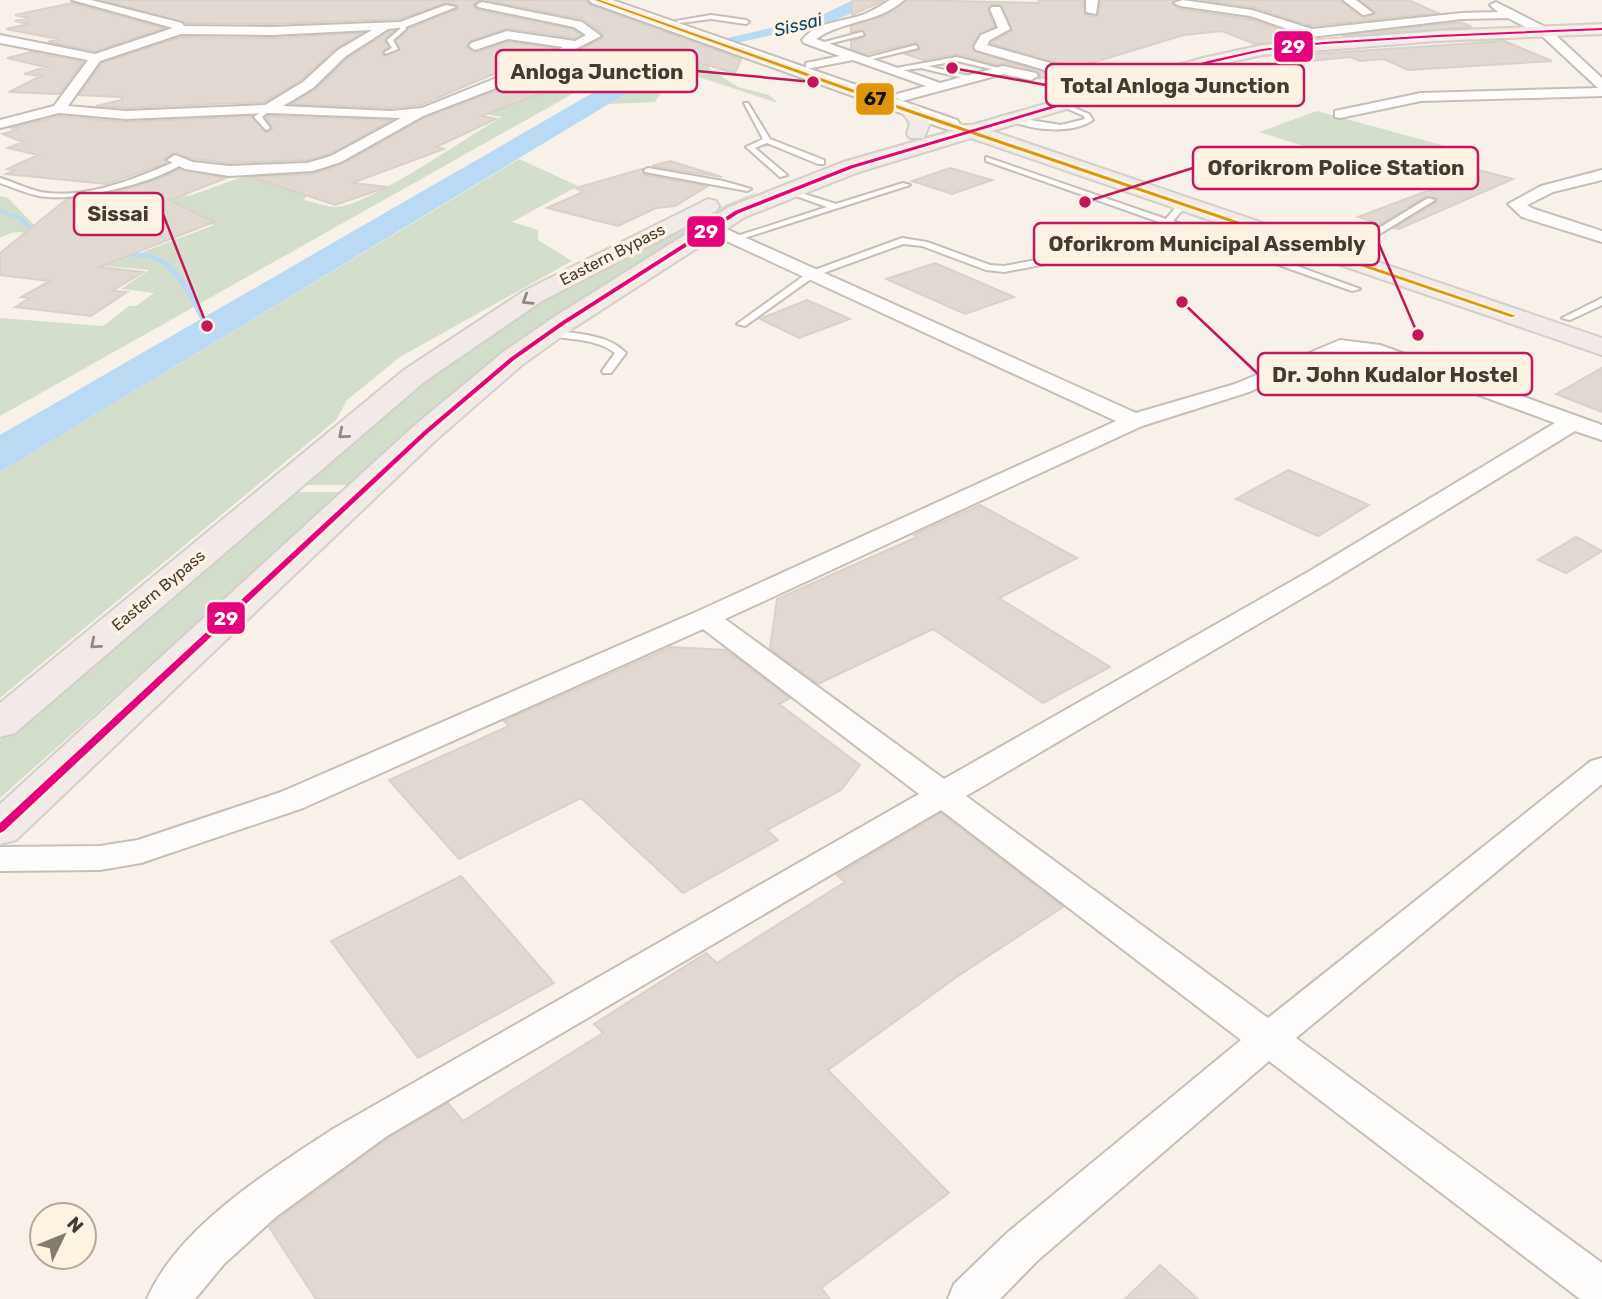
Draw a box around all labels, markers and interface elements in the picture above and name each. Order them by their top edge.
water label: Sissai [772,8,825,42]
line badge: 29 [1273,30,1314,63]
text: 29 [1281,35,1305,58]
callout: Anloga Junction [496,50,697,92]
text: Anloga Junction [510,59,684,84]
callout: Total Anloga Junction [1046,64,1304,106]
text: Total Anloga Junction [1060,73,1290,98]
line badge: 67 [855,82,895,116]
text: 67 [864,87,886,110]
callout: Oforikrom Police Station [1193,147,1478,189]
text: Oforikrom Police Station [1207,155,1465,180]
callout: Sissai [74,193,163,235]
text: Sissai [87,201,149,226]
line badge: 29 [686,215,726,248]
street label: Eastern Bypass [556,220,668,289]
text: 29 [694,220,718,243]
callout: Oforikrom Municipal Assembly [1034,223,1379,265]
text: Oforikrom Municipal Assembly [1049,231,1366,256]
one-way arrow [521,291,534,304]
callout: Dr. John Kudalor Hostel [1258,353,1532,395]
text: Dr. John Kudalor Hostel [1272,362,1518,387]
one-way arrow [339,426,352,438]
street label: Eastern Bypass [108,546,209,635]
line badge: 29 [206,601,246,635]
text: 29 [214,607,238,630]
one-way arrow [90,636,103,648]
north arrow [28,1201,98,1271]
text: N [62,1212,88,1238]

